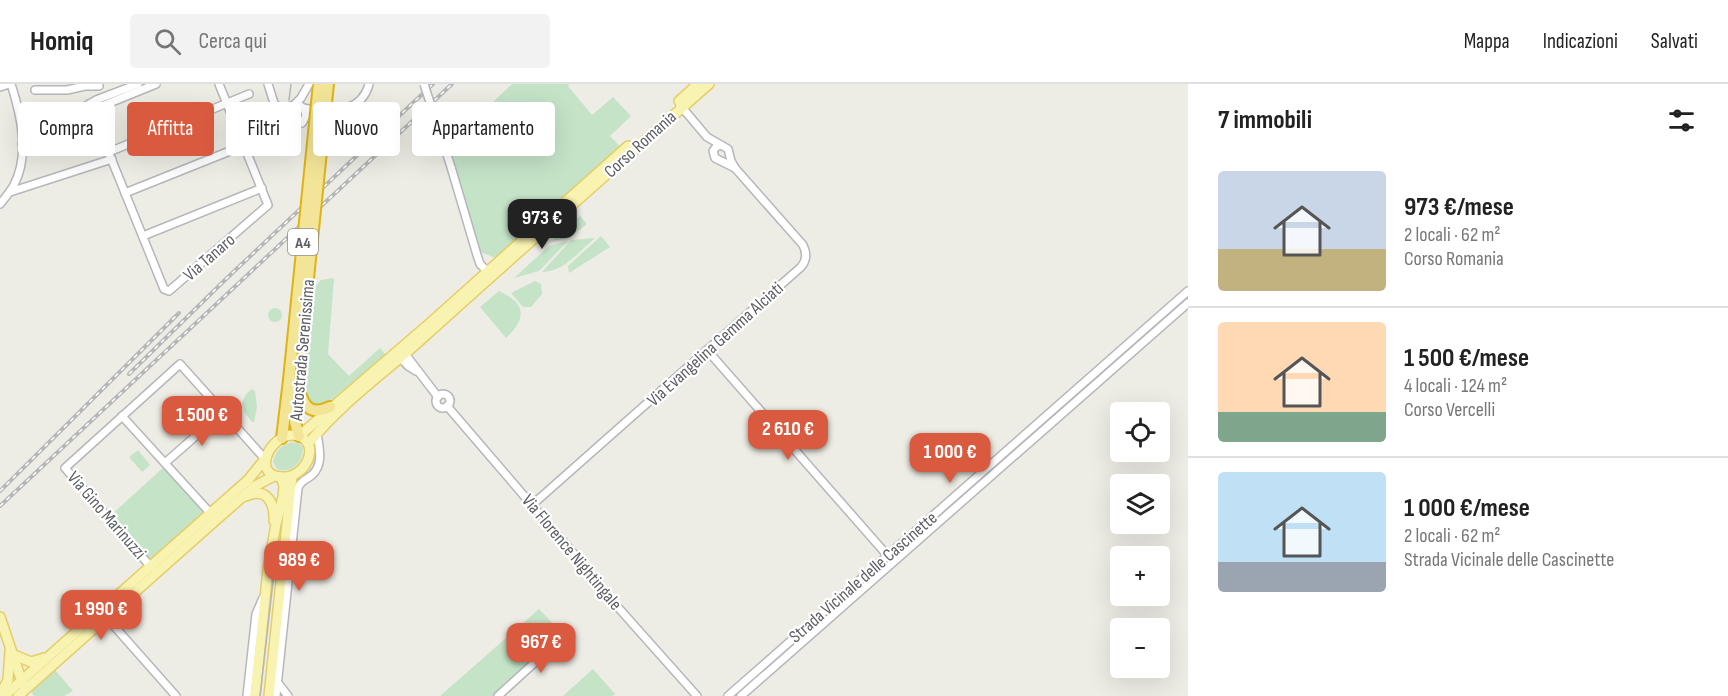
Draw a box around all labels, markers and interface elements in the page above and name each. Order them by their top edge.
search box [130,14,550,68]
text: Homiq [30,25,94,58]
icon: search [151,25,184,58]
text: Cerca qui [199,28,267,55]
text: Mappa [1464,29,1510,54]
text: Indicazioni [1543,29,1618,54]
text: Salvati [1651,29,1698,54]
chip: Compra [18,102,115,156]
chip: Affitta [127,102,214,156]
chip: Filtri [226,102,301,156]
chip: Nuovo [313,102,400,156]
chip: Appartamento [412,102,555,156]
icon: filters [1665,104,1698,137]
text: 7 immobili [1218,105,1312,136]
street label: Corso Romania [600,106,681,182]
text: 973 €/mese [1404,192,1514,223]
icon: home [1266,195,1338,267]
pin: 973 € [500,199,584,250]
text: 973 € [522,206,562,230]
text: 2 locali · 62 m² [1404,223,1501,247]
street label: Via Tanaro [179,229,239,285]
road number: A4 [288,229,318,255]
text: Corso Romania [1404,247,1504,271]
street label: Autostrada Serenissima [286,278,319,423]
street label: Via Evangelina Gemma Alciati [643,278,788,411]
text: 1 500 €/mese [1404,343,1529,374]
icon: home [1266,346,1338,418]
text: 4 locali · 124 m² [1404,374,1507,398]
pin: 1 500 € [147,396,257,447]
text: Corso Vercelli [1404,398,1495,422]
map controls [1110,402,1170,678]
button: locate [1110,402,1170,462]
text: 1 500 € [176,403,228,427]
pin: 2 610 € [733,410,843,461]
text: 2 610 € [762,417,814,441]
pin: 1 000 € [895,433,1005,484]
text: 1 000 € [924,440,976,464]
street label: Via Gino Marinuzzi [63,467,150,563]
button: layers [1110,474,1170,534]
street label: Via Florence Nightingale [517,490,626,614]
text: 1 000 €/mese [1404,493,1530,524]
icon: home [1266,496,1338,568]
street label: Strada Vicinale delle Cascinette [785,507,942,647]
text: 2 locali · 62 m² [1404,524,1501,548]
pin: 989 € [257,541,341,592]
button: + [1110,546,1170,606]
text: 989 € [278,548,320,572]
text: Strada Vicinale delle Cascinette [1404,548,1614,572]
pin: 1 990 € [46,590,156,641]
text: 1 990 € [75,597,127,621]
button: − [1110,618,1170,678]
pin: 967 € [499,623,583,674]
text: 967 € [521,630,561,654]

